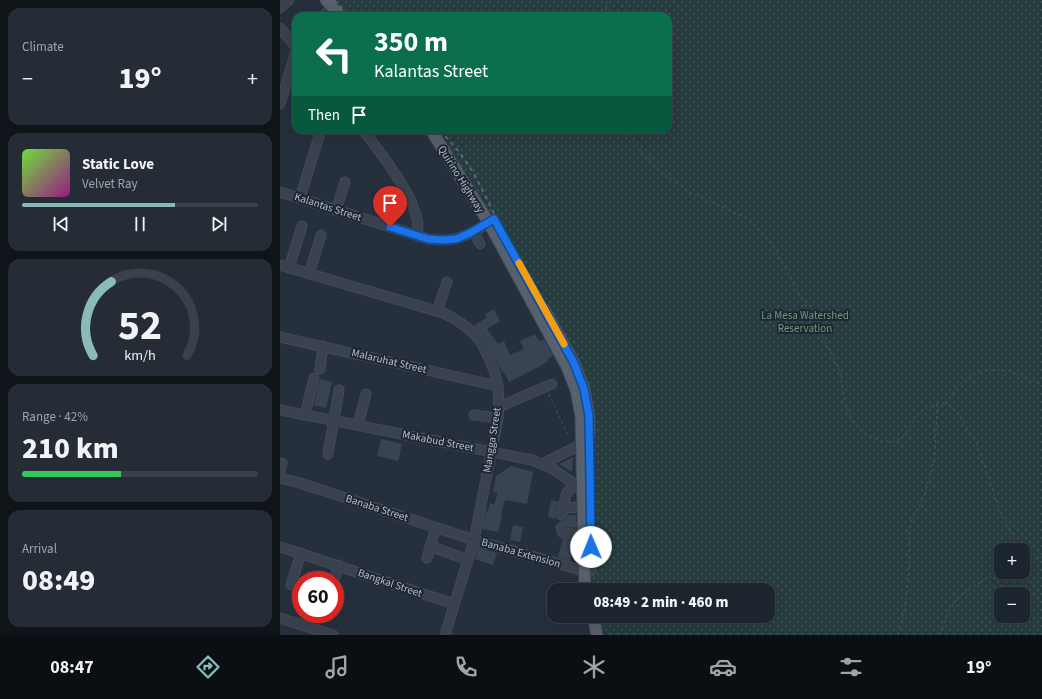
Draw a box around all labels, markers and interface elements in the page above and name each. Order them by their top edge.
text: 350 m [374,22,448,62]
icon: left [308,28,360,80]
text: Climate [22,38,64,56]
text: 19° [118,57,162,100]
text: Kalantas Street [374,59,488,84]
text: − [22,63,33,95]
text: + [247,63,258,95]
icon: arrive [348,104,370,126]
text: Then [308,105,340,126]
street label: Quirino Highway [434,143,488,215]
text: Static Love [82,154,154,175]
text: Velvet Ray [82,175,138,193]
pin [373,186,407,227]
street label: Kalantas Street [293,189,364,225]
icon: arrive [379,192,401,214]
icon: previous [50,213,72,235]
icon: pause [129,213,151,235]
icon: next [208,213,230,235]
text: 52 [118,295,162,355]
park label: La Mesa Watershed Reservation [761,308,849,336]
text: km/h [124,344,156,365]
street label: Malaruhat Street [350,345,428,377]
street label: Mangga Street [479,406,505,474]
text: Range · 42% [22,408,88,426]
text: 210 km [22,427,119,470]
street label: Makabud Street [401,427,475,455]
street label: Banaba Street [344,491,410,525]
position arrow [570,526,612,568]
street label: Banaba Extension [480,535,562,571]
text: Arrival [22,540,57,558]
map controls [994,543,1030,623]
button: + [994,543,1030,579]
text: 08:49 [22,559,95,602]
street label: Bangkal Street [356,565,424,601]
speed limit sign: 60 [292,571,344,623]
button: − [994,587,1030,623]
text: 08:49 · 2 min · 460 m [594,592,728,613]
icon: directions [194,653,222,681]
icon: music [323,653,351,681]
icon: phone [452,653,480,681]
icon: climate [580,653,608,681]
icon: car [709,653,737,681]
icon: filters [837,653,865,681]
text: 08:47 [50,655,94,680]
text: 19° [966,655,992,680]

